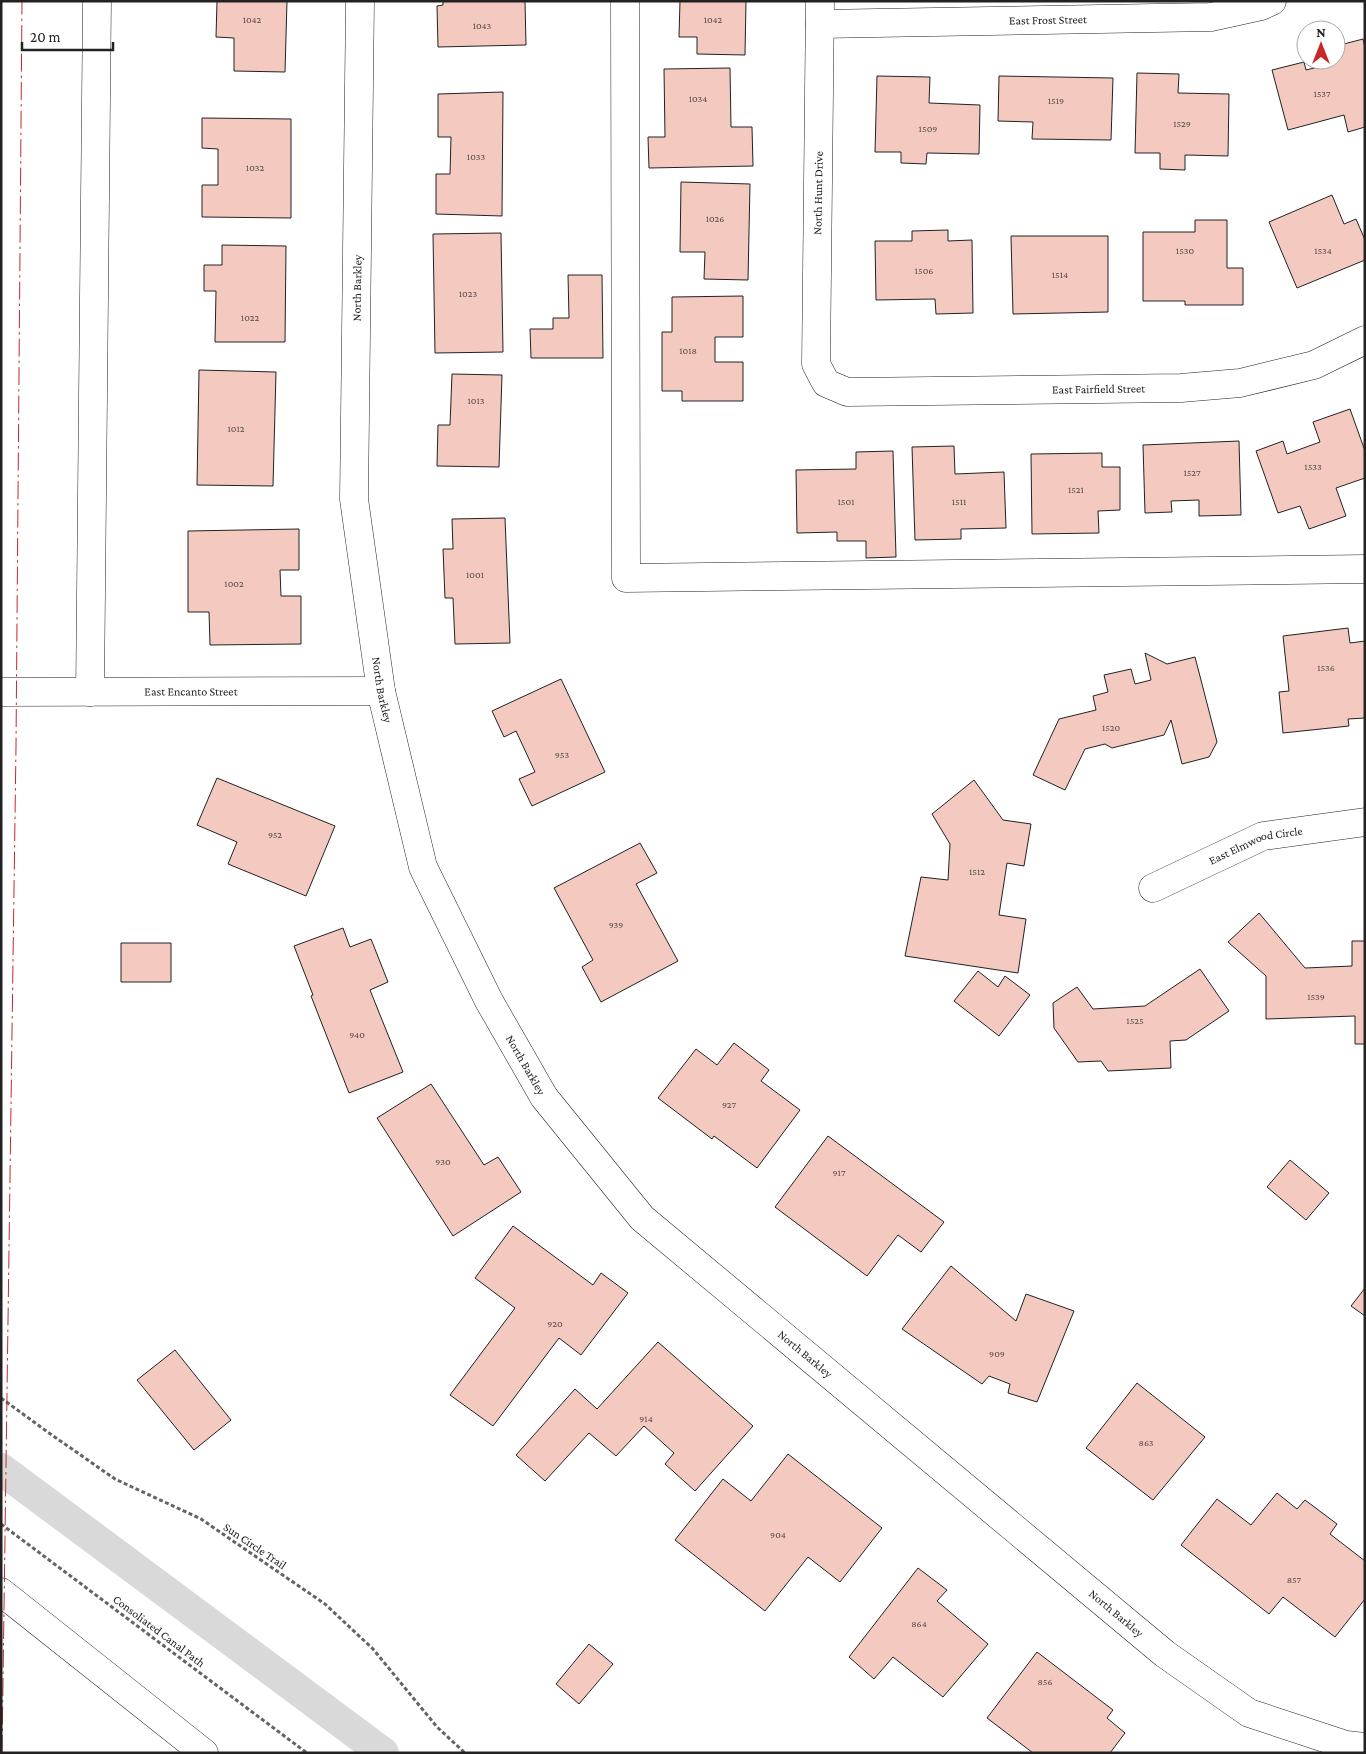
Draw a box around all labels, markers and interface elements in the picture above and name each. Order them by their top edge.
street label: East Frost Street [1009,12,1088,28]
house number: 1042 [243,14,262,25]
house number: 1042 [704,14,723,25]
scale bar [22,20,114,52]
house number: 1043 [473,20,492,31]
north arrow [1296,20,1346,70]
text: N [1316,24,1326,40]
text: 20 m [30,29,61,45]
house number: 1537 [1313,88,1331,99]
house number: 1034 [689,93,707,104]
house number: 1519 [1048,95,1064,106]
house number: 1529 [1173,118,1191,129]
house number: 1509 [919,123,937,134]
house number: 1033 [467,151,485,162]
street label: North Hunt Drive [810,151,826,235]
house number: 1032 [246,162,264,173]
house number: 1026 [706,213,724,224]
house number: 1530 [1176,245,1194,256]
house number: 1534 [1314,245,1332,256]
street label: North Barkley [349,254,365,321]
house number: 1506 [915,265,933,276]
house number: 1514 [1052,269,1068,280]
house number: 1023 [459,288,477,299]
house number: 1022 [241,312,259,323]
house number: 1018 [679,345,697,356]
street label: East Fairfield Street [1052,381,1146,397]
house number: 1013 [467,395,485,406]
house number: 1012 [227,423,245,434]
house number: 1533 [1304,461,1322,472]
house number: 1527 [1183,467,1201,478]
house number: 1521 [1068,484,1084,495]
house number: 1501 [837,496,855,507]
house number: 1511 [952,496,966,507]
house number: 1001 [466,569,484,580]
house number: 1002 [224,578,244,589]
street label: North Barkley [369,656,395,725]
house number: 1536 [1317,662,1335,673]
street label: East Encanto Street [144,684,239,699]
house number: 1520 [1102,722,1120,733]
house number: 953 [555,749,569,760]
street label: East Elmwood Circle [1206,824,1303,868]
house number: 952 [268,829,282,840]
house number: 1512 [969,866,985,877]
house number: 939 [609,919,623,930]
house number: 1539 [1307,991,1325,1002]
house number: 1525 [1126,1015,1144,1026]
house number: 940 [349,1029,365,1040]
street label: North Barkley [503,1033,549,1098]
house number: 927 [722,1099,736,1110]
house number: 930 [435,1156,451,1167]
house number: 917 [832,1167,846,1178]
house number: 920 [547,1318,563,1329]
street label: North Barkley [775,1327,836,1381]
house number: 909 [989,1348,1005,1359]
house number: 914 [639,1413,653,1424]
house number: 863 [1139,1437,1154,1448]
street label: Sun Circle Trail [221,1520,289,1572]
house number: 904 [770,1529,786,1540]
house number: 857 [1287,1574,1302,1585]
street label: North Barkley [1086,1587,1147,1640]
street label: Consoliated Canal Path [110,1592,208,1670]
house number: 864 [911,1618,927,1629]
house number: 856 [1037,1676,1053,1687]

